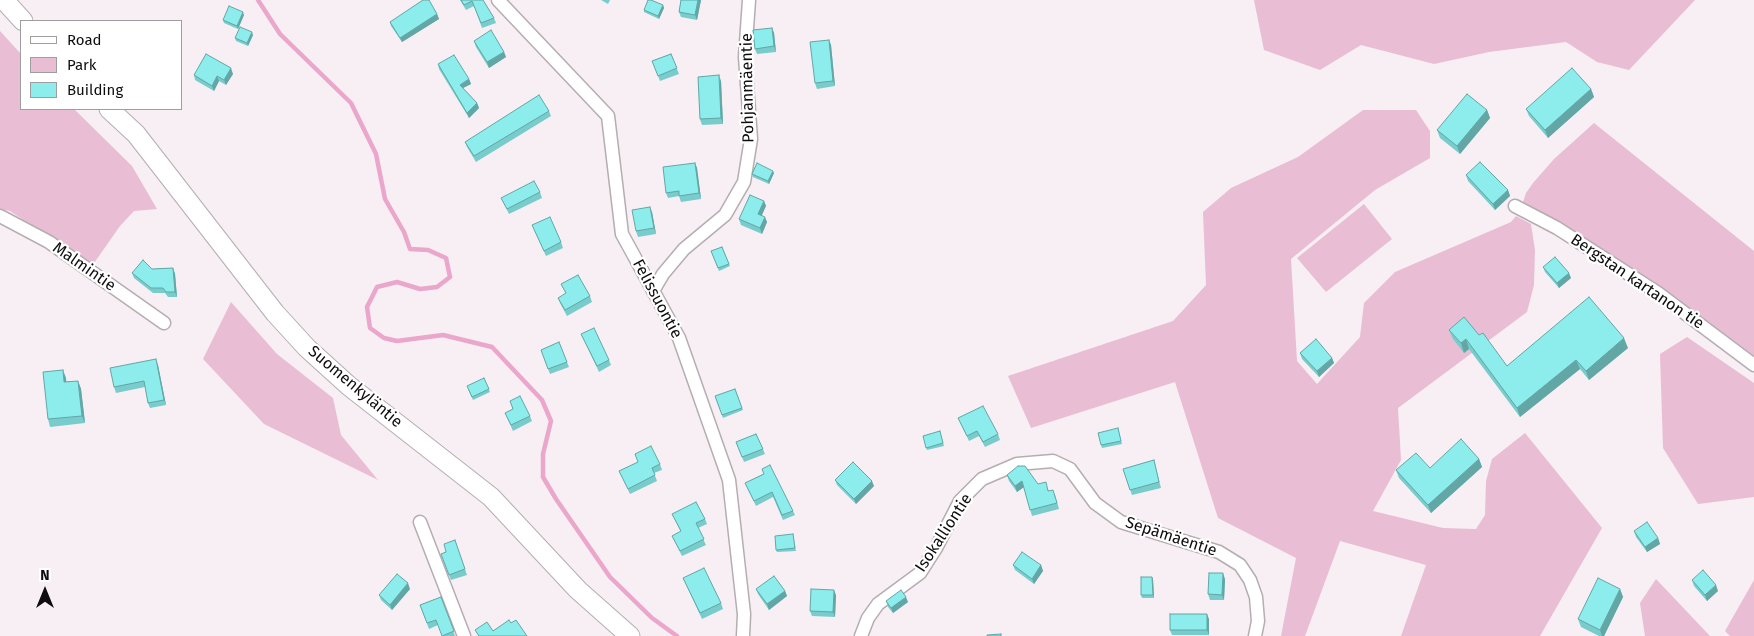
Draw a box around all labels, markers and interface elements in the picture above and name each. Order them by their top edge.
legend [20,20,182,110]
text: Road [67,31,102,49]
street label: Pohjanmäentie [737,33,759,143]
text: Park [67,56,97,74]
text: Building [67,81,123,99]
street label: Bergstan kartanon tie [1567,230,1707,334]
street label: Malmintie [49,238,119,296]
street label: Felissuontie [628,256,686,342]
street label: Suomenkyläntie [304,342,406,432]
street label: Isokalliontie [912,490,976,576]
street label: Sepämäentie [1123,513,1219,561]
north arrow [20,566,70,616]
text: N [40,567,50,584]

